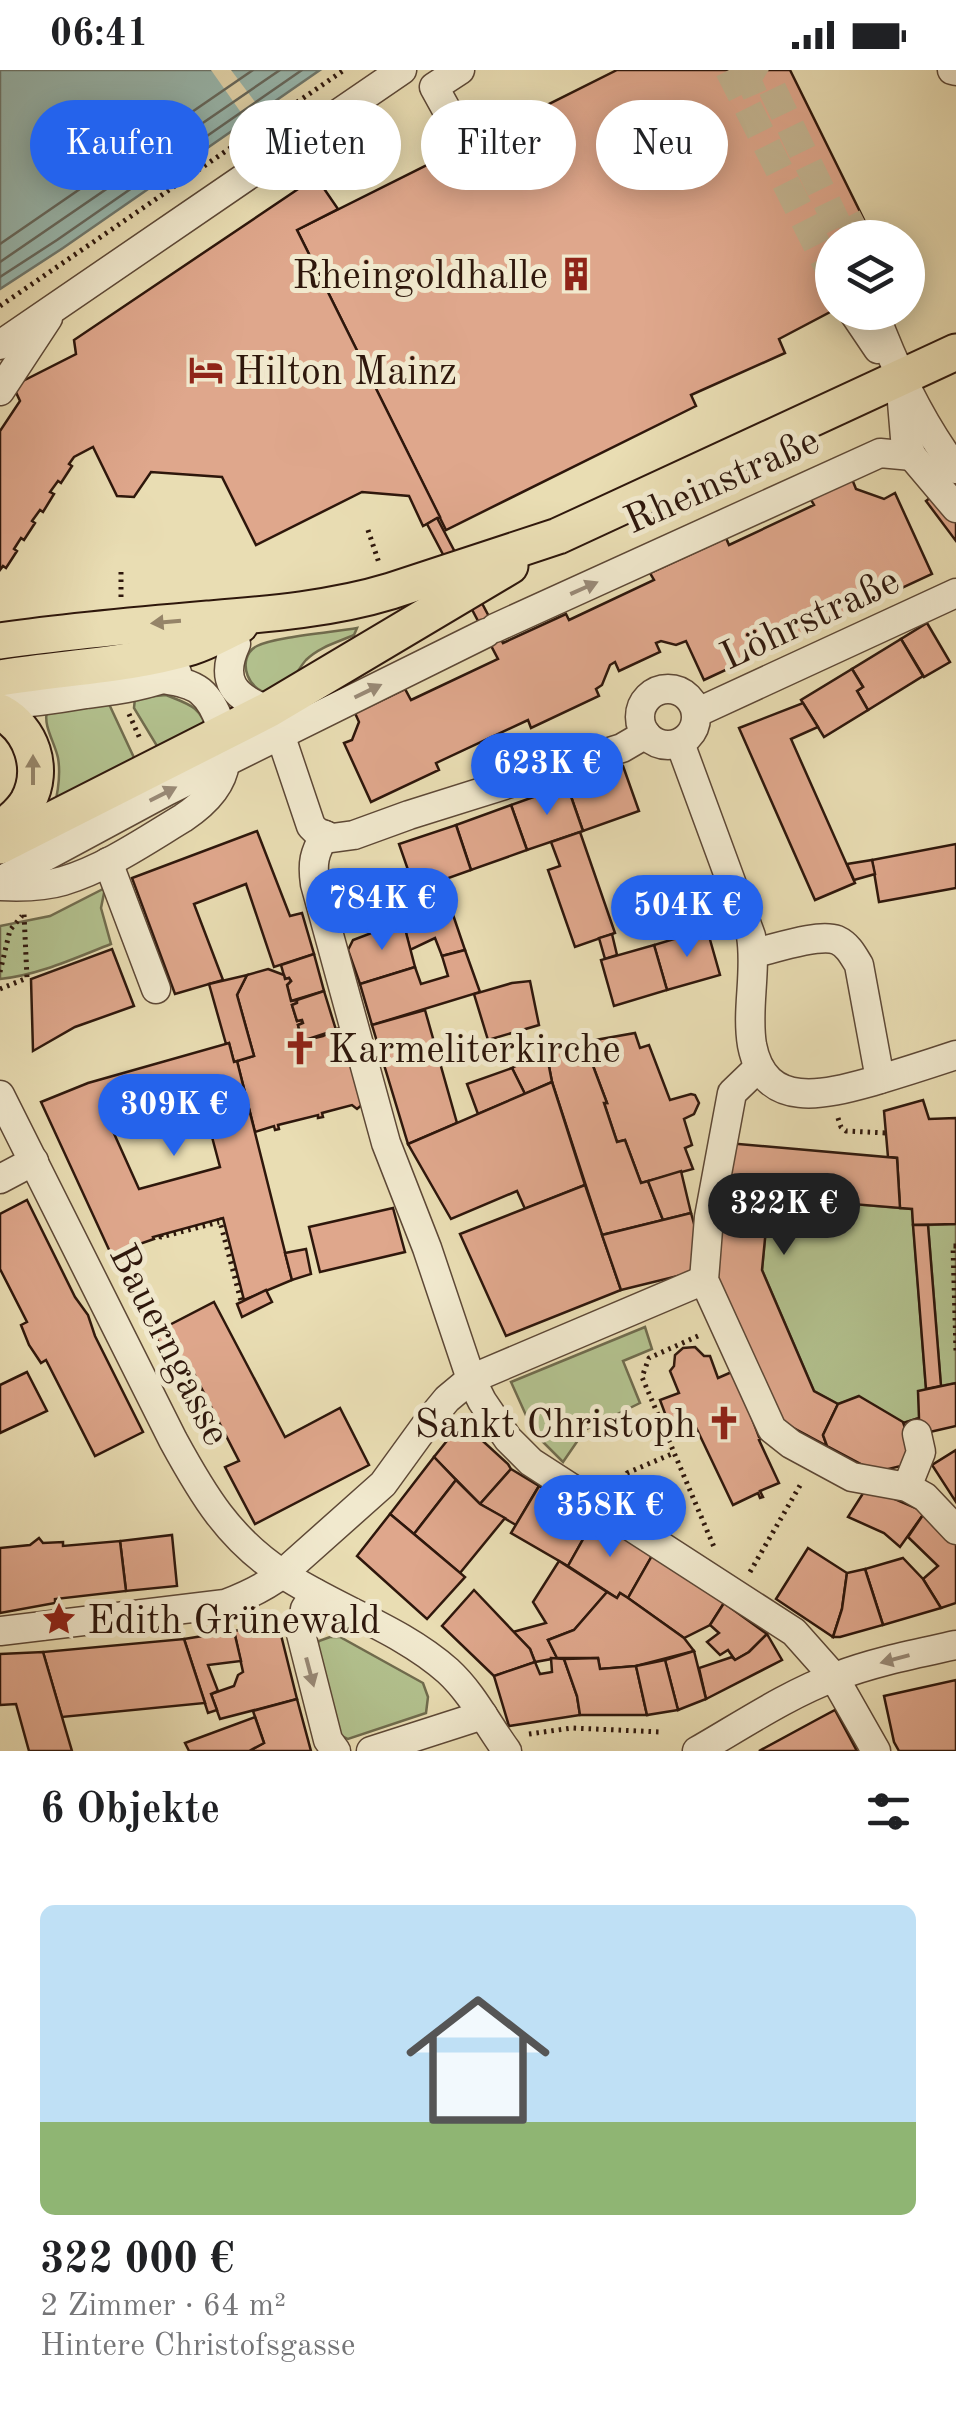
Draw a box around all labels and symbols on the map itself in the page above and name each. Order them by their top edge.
building icon: Rheingoldhalle [557,255,595,293]
place label: Rheingoldhalle [292,258,548,298]
hotel icon: Hilton Mainz [187,351,225,389]
place label: Hilton Mainz [234,354,457,394]
street label: Rheinstraße [619,422,826,543]
street label: Löhrstraße [715,562,906,679]
one-way arrow [569,580,599,596]
one-way arrow [150,615,182,631]
one-way arrow [353,683,382,700]
pin: 623K € [466,733,628,818]
one-way arrow [25,754,41,785]
one-way arrow [148,785,177,802]
pin: 784K € [301,868,463,953]
pin: 504K € [606,875,768,960]
church icon: Karmeliterkirche [281,1029,319,1067]
place label: Karmeliterkirche [328,1032,621,1072]
pin: 309K € [93,1074,255,1159]
pin: 322K € [703,1173,865,1258]
street label: Bauerngasse [100,1239,235,1453]
church icon: Sankt Christoph [705,1404,743,1442]
place label: Sankt Christoph [414,1407,696,1447]
pin: 358K € [529,1475,691,1560]
place icon: Edith Grünewald [40,1600,78,1638]
place label: Edith Grünewald [87,1603,381,1643]
one-way arrow [879,1652,910,1668]
one-way arrow [303,1657,318,1688]

